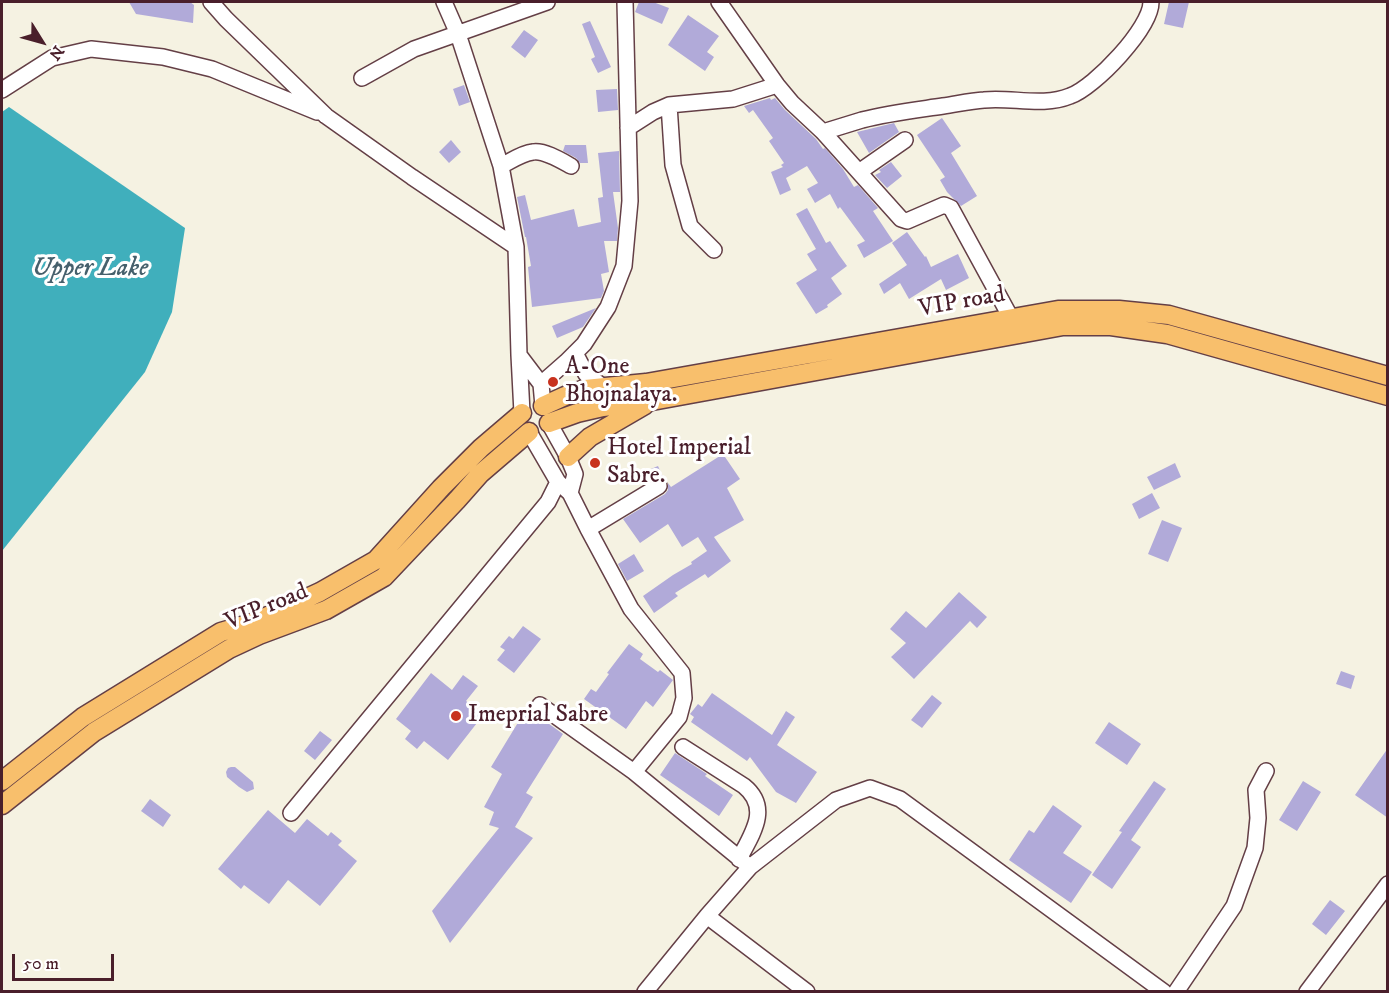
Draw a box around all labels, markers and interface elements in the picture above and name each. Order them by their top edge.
north arrow [12,12,72,72]
text: N [44,42,68,64]
water label: Upper Lake [32,254,148,286]
street label: VIP road [917,281,1007,325]
place label: A-One Bhojnalaya. [565,354,677,410]
marker: A-One Bhojnalaya. [546,375,560,389]
place label: Hotel Imperial Sabre. [607,435,751,491]
marker: Hotel Imperial Sabre. [588,456,602,470]
street label: VIP road [221,578,313,638]
place label: Imeprial Sabre [468,702,608,730]
marker: Imeprial Sabre [449,709,463,723]
scale bar [15,942,117,980]
text: 50 m [23,953,59,975]

